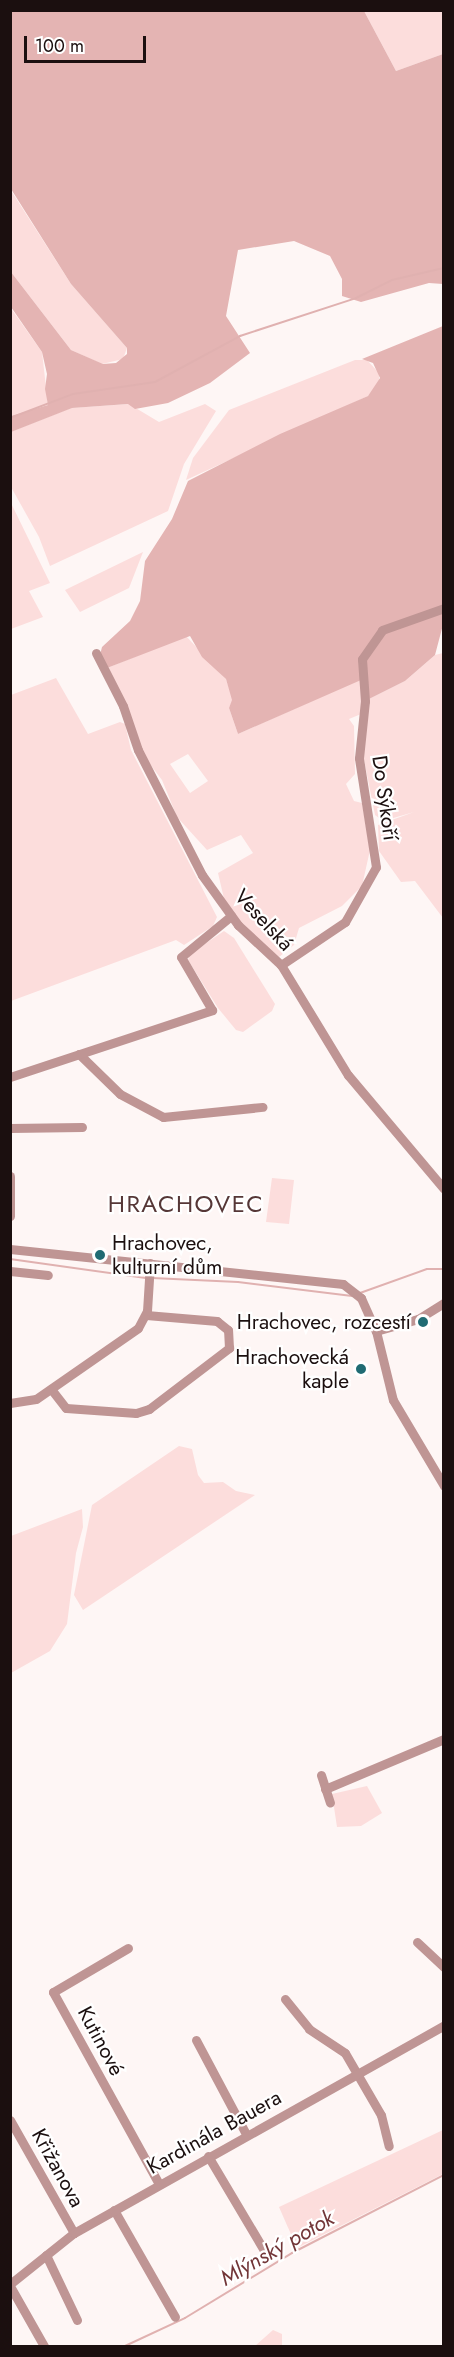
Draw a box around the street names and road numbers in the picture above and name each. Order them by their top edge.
street label: Do Sýkoří [367,754,403,842]
street label: Veselská [229,884,299,956]
street label: Kutinové [72,2002,130,2080]
street label: Kardinála Bauera [142,2085,286,2179]
street label: Křižanova [26,2124,90,2212]

